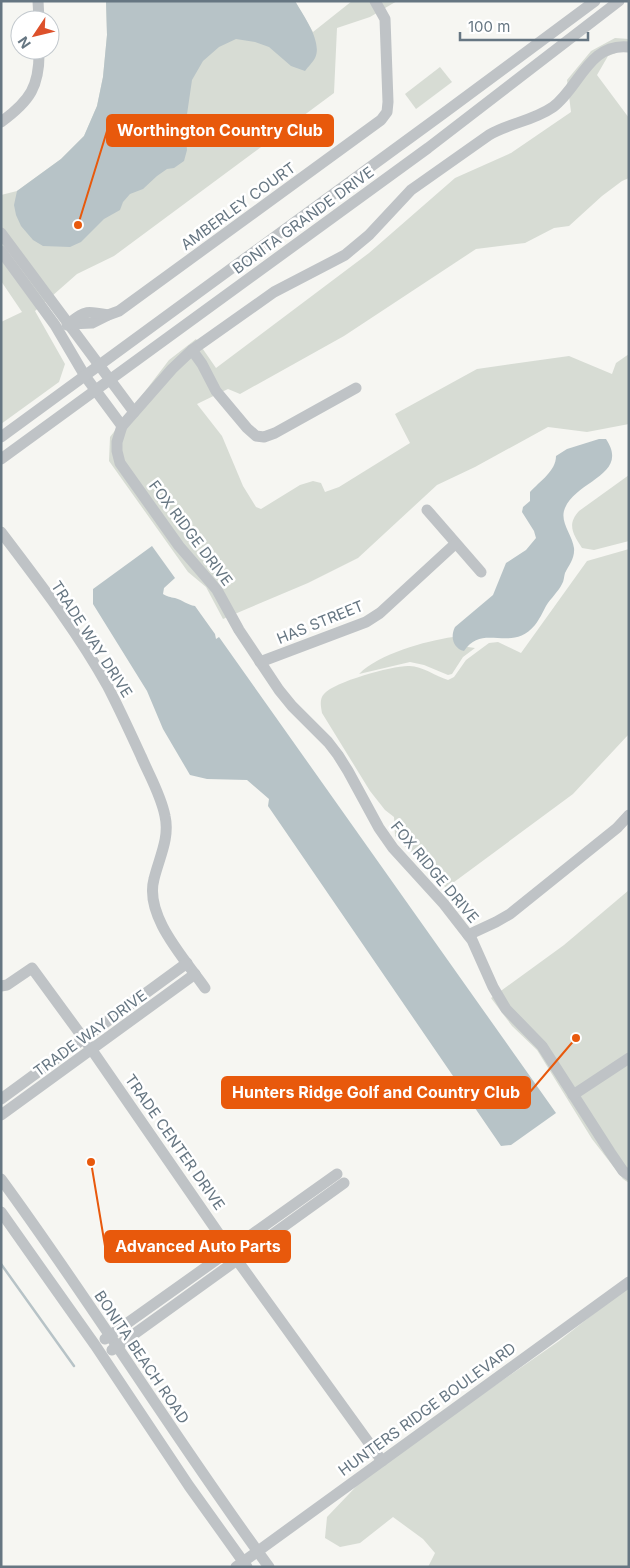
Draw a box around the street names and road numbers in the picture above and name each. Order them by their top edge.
street label: AMBERLEY COURT [177,158,299,254]
street label: BONITA GRANDE DRIVE [229,162,377,278]
street label: FOX RIDGE DRIVE [145,477,237,589]
street label: TRADE WAY DRIVE [47,577,137,701]
street label: HAS STREET [274,596,366,648]
street label: FOX RIDGE DRIVE [387,817,483,927]
street label: TRADE WAY DRIVE [30,986,150,1080]
street label: TRADE CENTER DRIVE [121,1070,229,1214]
street label: BONITA BEACH ROAD [90,1287,194,1427]
street label: HUNTERS RIDGE BOULEVARD [335,1338,519,1480]

